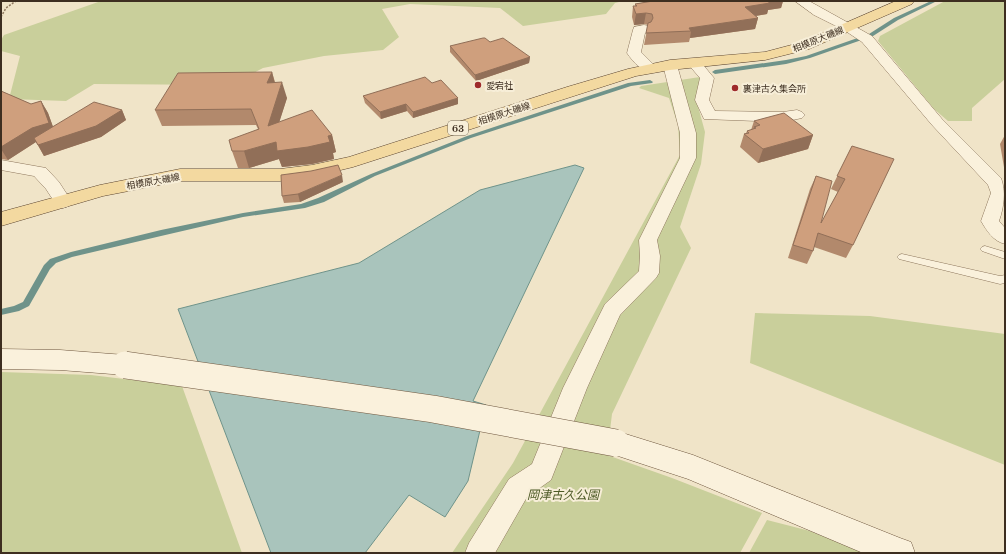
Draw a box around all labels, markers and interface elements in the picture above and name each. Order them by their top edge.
street label: 相模原大磯線 [791,23,846,54]
marker: 愛宕社 [473,80,483,90]
place label: 愛宕社 [486,80,513,91]
marker: 裏津古久集会所 [730,83,740,93]
place label: 裏津古久集会所 [743,83,806,94]
street label: 相模原大磯線 [477,99,532,127]
road number: 63 [448,121,468,135]
street label: 相模原大磯線 [125,171,182,191]
park label: 岡津古久公園 [527,487,601,502]

